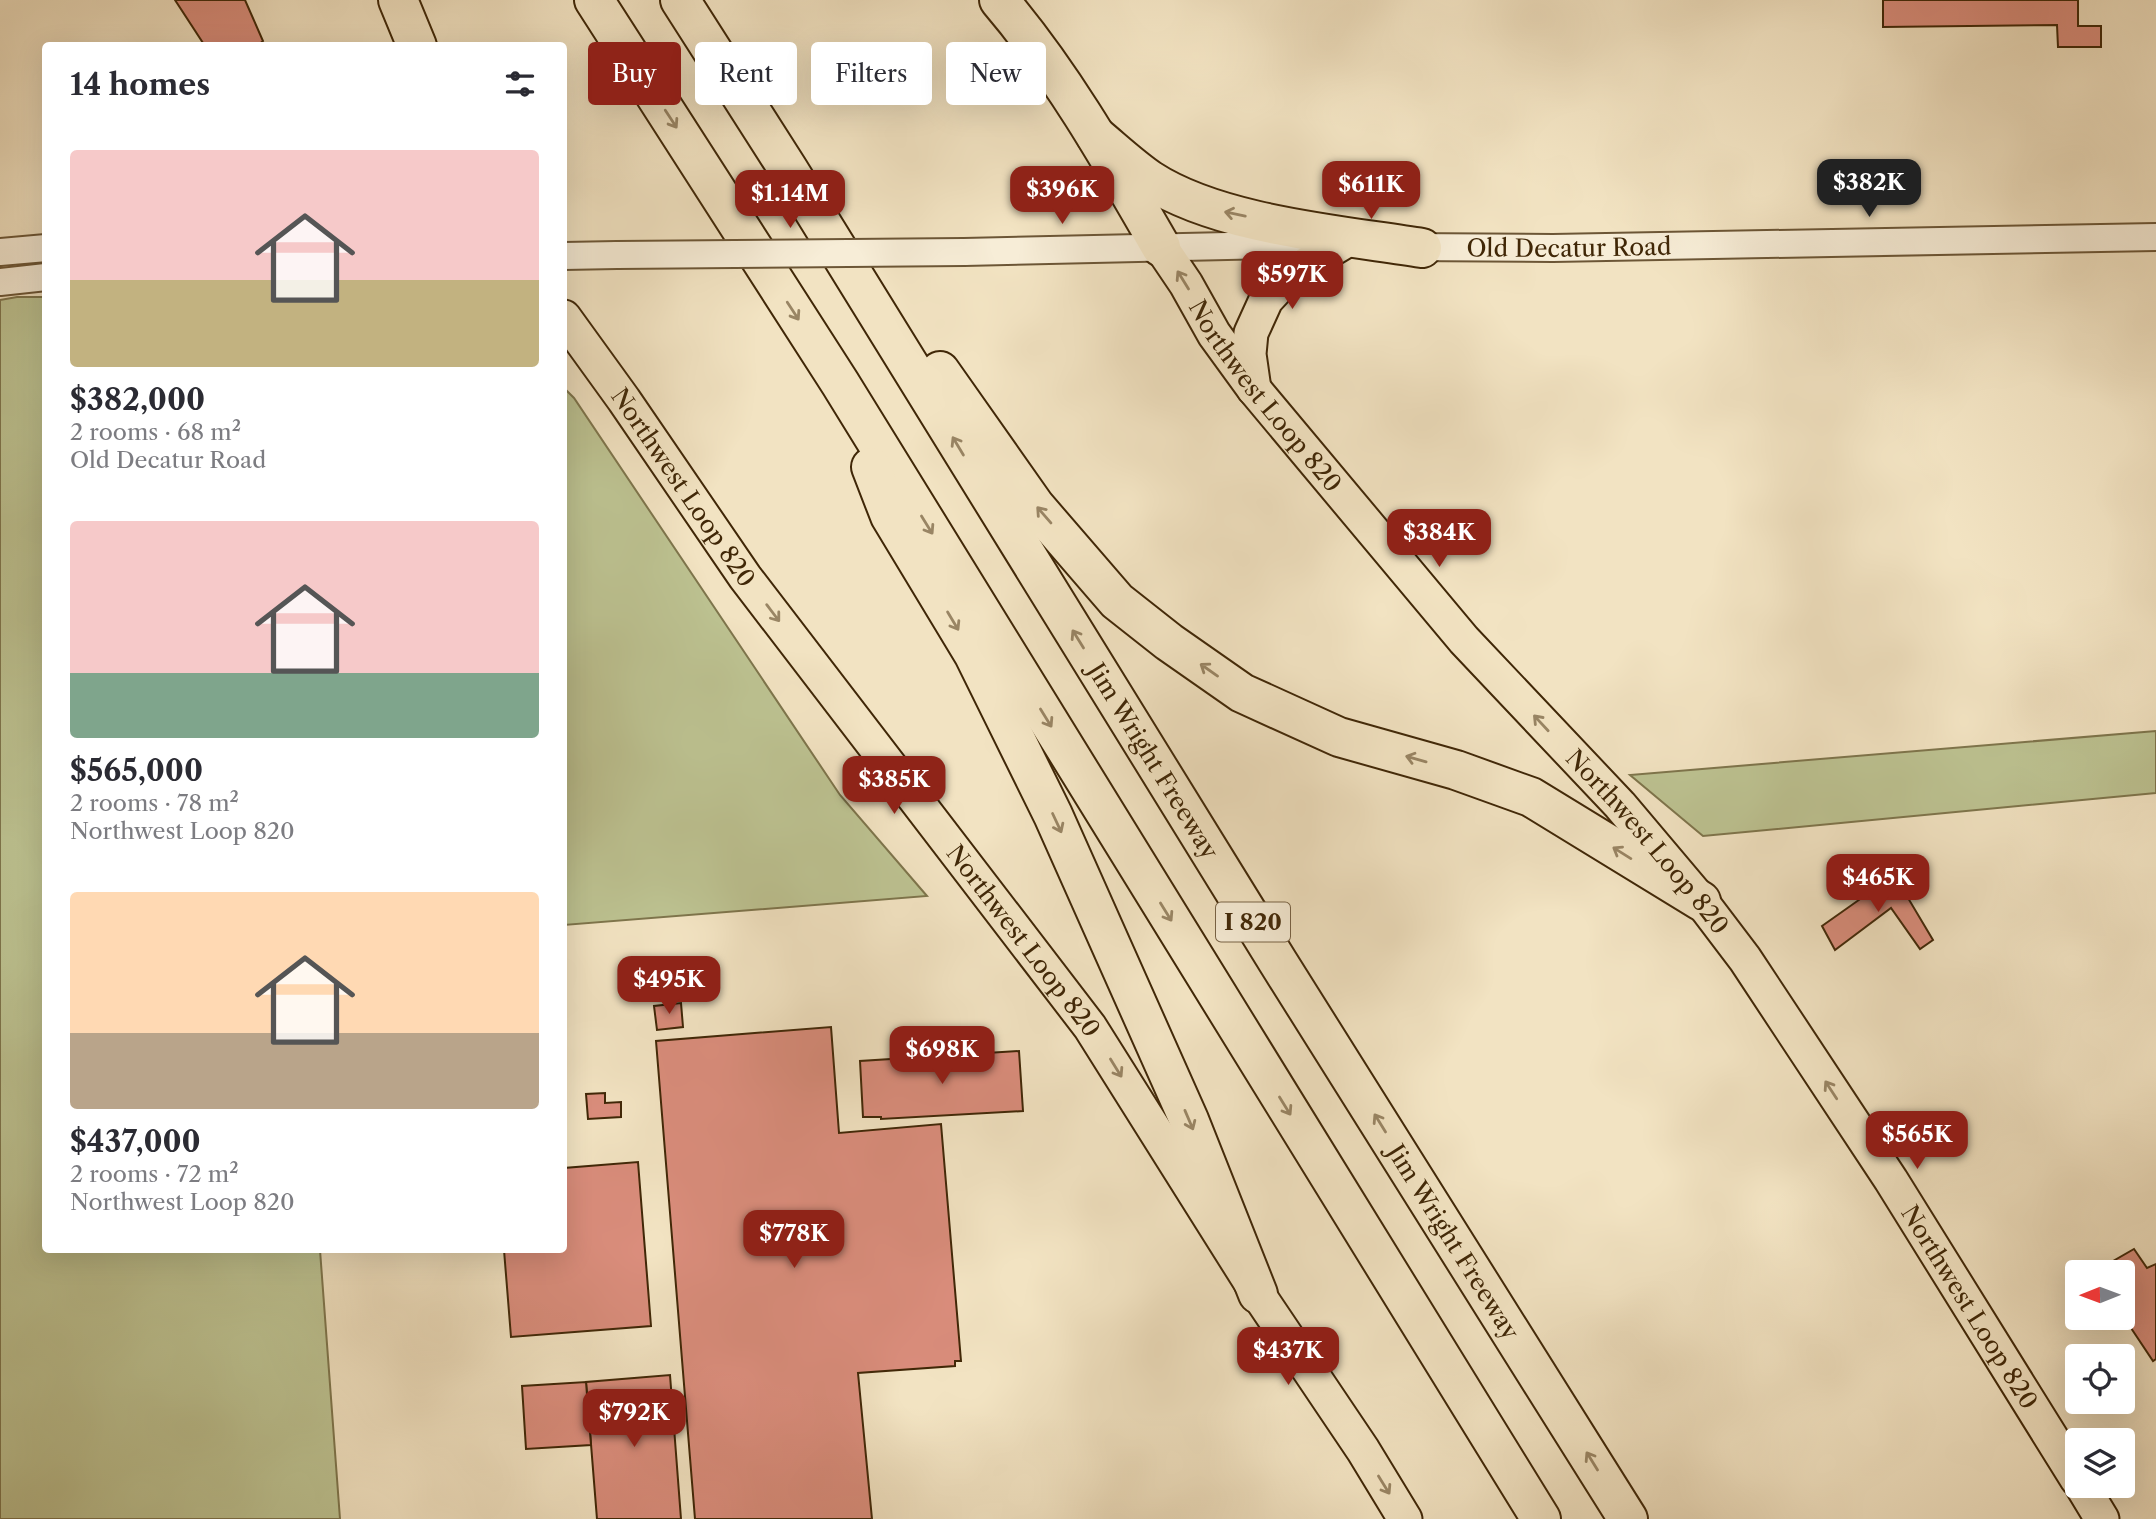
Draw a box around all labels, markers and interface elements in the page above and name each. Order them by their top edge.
chip: Buy [588,42,681,105]
chip: Rent [695,42,797,105]
chip: Filters [811,42,932,105]
chip: New [946,42,1046,105]
icon: filters [501,65,539,103]
text: 14 homes [70,66,210,103]
one-way arrow [664,109,678,129]
pin: $382K [1820,160,1918,219]
pin: $611K [1322,162,1420,221]
pin: $396K [1013,166,1111,226]
text: $382K [1833,168,1905,196]
pin: $1.14M [733,170,847,230]
text: $611K [1338,170,1404,198]
text: $396K [1026,175,1098,203]
text: $1.14M [751,179,829,207]
icon: home [242,195,368,321]
one-way arrow [1224,206,1247,220]
street label: Old Decatur Road [1466,231,1672,263]
pin: $597K [1243,252,1341,311]
text: $597K [1257,260,1327,288]
one-way arrow [1175,271,1189,291]
street label: Northwest Loop 820 [1183,294,1348,497]
one-way arrow [786,301,801,320]
text: $382,000 [70,381,205,418]
street label: Northwest Loop 820 [605,382,762,592]
text: 2 rooms · 68 m² [70,418,241,446]
one-way arrow [951,436,965,456]
text: Old Decatur Road [70,446,266,474]
one-way arrow [1036,507,1052,525]
pin: $384K [1390,510,1488,569]
one-way arrow [920,514,934,534]
text: $384K [1403,518,1475,546]
icon: home [242,566,368,692]
one-way arrow [765,603,780,621]
one-way arrow [947,610,961,630]
one-way arrow [1070,630,1084,650]
street label: Jim Wright Freeway [1080,654,1225,864]
one-way arrow [1200,663,1219,677]
one-way arrow [1040,708,1054,728]
one-way arrow [1533,714,1550,731]
street label: Northwest Loop 820 [1560,743,1735,940]
text: $565,000 [70,752,203,789]
one-way arrow [1406,752,1428,765]
pin: $385K [845,756,943,816]
text: $385K [858,765,930,793]
text: 2 rooms · 78 m² [70,789,239,817]
one-way arrow [1050,812,1064,833]
text: Northwest Loop 820 [70,817,295,845]
street label: Northwest Loop 820 [941,839,1107,1042]
one-way arrow [1612,845,1632,859]
pin: $465K [1829,855,1927,914]
text: $465K [1842,863,1914,891]
one-way arrow [1158,902,1173,921]
road number: I 820 [1216,903,1290,942]
icon: home [242,937,368,1063]
pin: $495K [620,956,718,1016]
text: $495K [633,965,705,993]
pin: $698K [893,1026,991,1086]
text: $698K [906,1035,978,1063]
one-way arrow [1108,1058,1123,1077]
one-way arrow [1824,1080,1838,1100]
one-way arrow [1279,1095,1293,1115]
one-way arrow [1184,1109,1197,1131]
pin: $565K [1868,1112,1966,1171]
one-way arrow [1373,1114,1388,1133]
text: $565K [1882,1120,1952,1148]
text: $437,000 [70,1123,201,1160]
street label: Jim Wright Freeway [1380,1135,1526,1345]
text: 2 rooms · 72 m² [70,1160,239,1188]
text: Northwest Loop 820 [70,1188,295,1216]
street label: Northwest Loop 820 [1896,1200,2044,1414]
pin: $778K [745,1210,843,1270]
text: $778K [759,1219,829,1247]
north arrow [2065,1260,2135,1330]
map controls [2065,1260,2135,1498]
pin: $437K [1239,1328,1337,1387]
text: $437K [1253,1336,1323,1364]
button: locate [2065,1344,2135,1414]
pin: $792K [585,1390,683,1449]
text: $792K [599,1398,669,1426]
button: layers [2065,1428,2135,1498]
one-way arrow [1585,1452,1599,1472]
one-way arrow [1377,1474,1391,1494]

